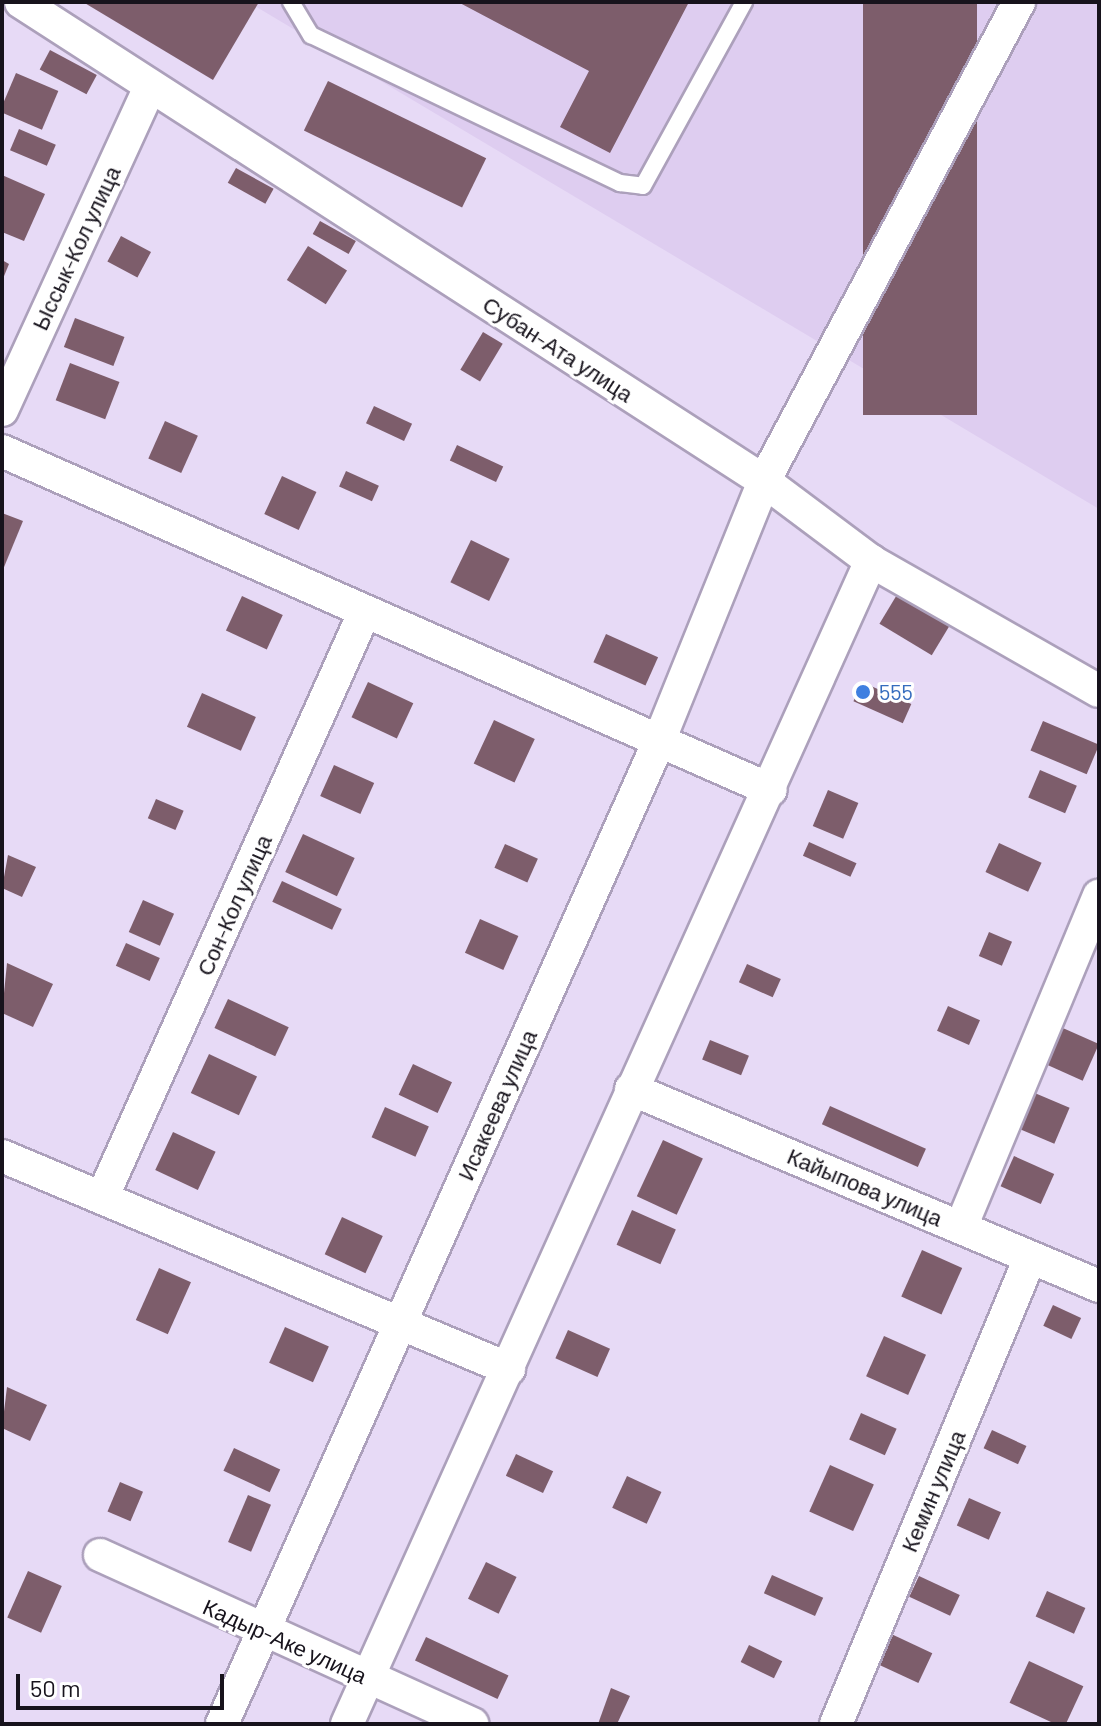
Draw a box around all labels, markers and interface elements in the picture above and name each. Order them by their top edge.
street label: Ыссык-Кол улица [26,162,126,334]
street label: Субан-Ата улица [478,291,638,407]
place label: 555 [879,679,913,705]
marker: 555 [854,683,872,701]
street label: Сон-Кол улица [191,831,277,979]
street label: Исакеева улица [452,1026,542,1184]
street label: Кайыпова улица [784,1142,946,1232]
street label: Кемин улица [896,1426,970,1556]
street label: Кадыр-Аке улица [199,1593,371,1689]
scale bar [20,1658,228,1708]
text: 50 m [30,1673,81,1702]

